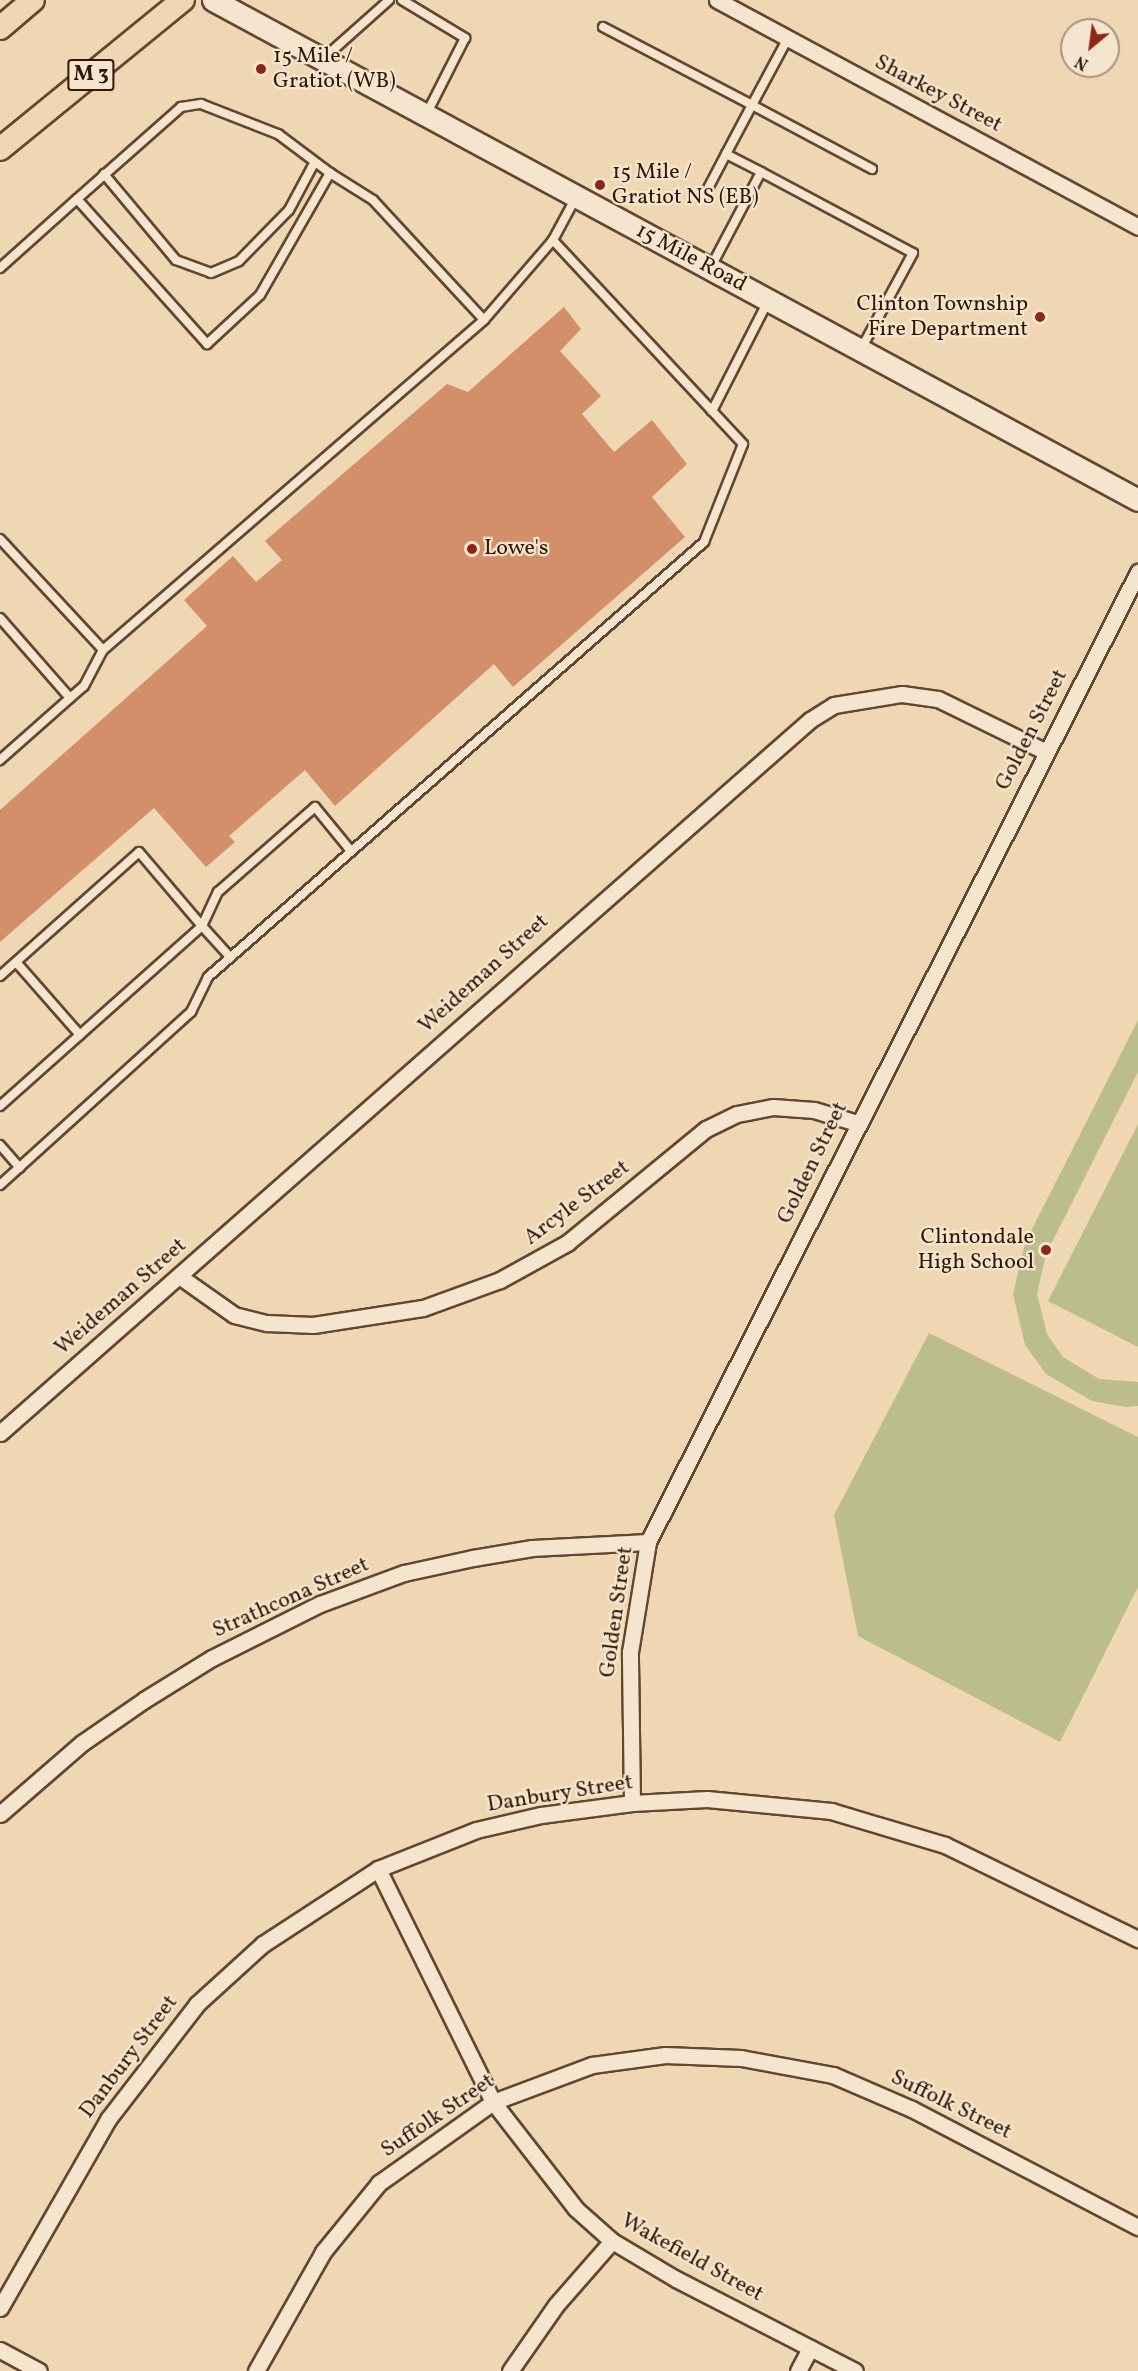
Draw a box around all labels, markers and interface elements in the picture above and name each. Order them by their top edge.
north arrow [1060,18,1120,78]
place label: 15 Mile / Gratiot (WB) [273,43,396,94]
street label: Sharkey Street [869,49,1007,139]
text: N [1072,50,1093,74]
road number: M 3 [67,57,115,93]
marker: 15 Mile / Gratiot (WB) [254,62,268,76]
place label: 15 Mile / Gratiot NS (EB) [612,159,759,210]
marker: 15 Mile / Gratiot NS (EB) [593,178,607,192]
street label: 15 Mile Road [631,218,751,298]
place label: Clinton Township Fire Department [856,291,1028,342]
marker: Clinton Township Fire Department [1033,310,1047,324]
place label: Lowe's [484,536,548,562]
marker: Lowe's [465,542,479,556]
street label: Golden Street [990,665,1074,795]
street label: Weideman Street [414,909,554,1039]
street label: Golden Street [772,1098,854,1228]
street label: Arcyle Street [519,1155,635,1251]
place label: Clintondale High School [918,1224,1034,1276]
street label: Weideman Street [50,1233,192,1361]
marker: Clintondale High School [1039,1243,1053,1257]
street label: Golden Street [595,1545,639,1679]
street label: Strathcona Street [209,1552,373,1644]
street label: Danbury Street [485,1769,635,1819]
street label: Danbury Street [74,1990,184,2124]
street label: Suffolk Street [886,2064,1016,2146]
street label: Suffolk Street [376,2068,500,2164]
street label: Wakefield Street [616,2208,768,2308]

